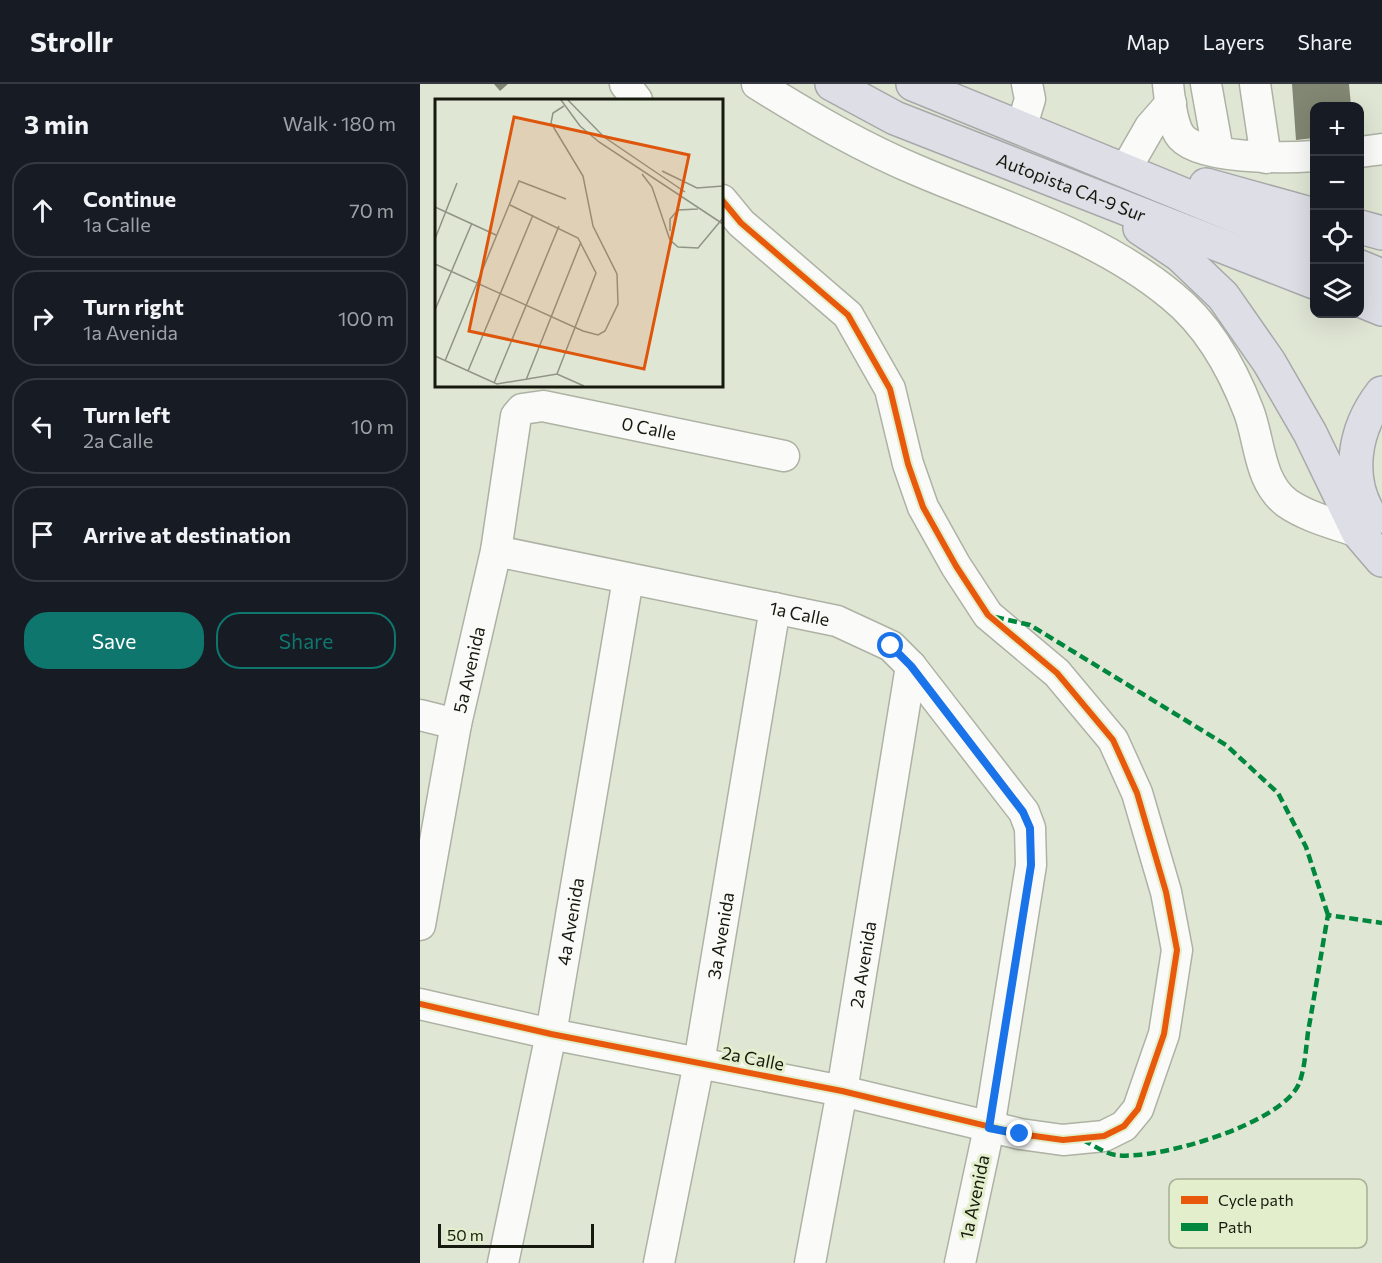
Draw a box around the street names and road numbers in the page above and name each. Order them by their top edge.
street label: Autopista CA-9 Sur [994,148,1149,226]
street label: 0 Calle [620,412,679,444]
street label: 1a Calle [768,596,832,630]
street label: 5a Avenida [448,624,489,715]
street label: 4a Avenida [552,876,588,967]
street label: 3a Avenida [702,890,738,981]
street label: 2a Avenida [845,920,880,1010]
street label: 2a Calle [720,1041,786,1075]
street label: 1a Avenida [954,1153,994,1241]

